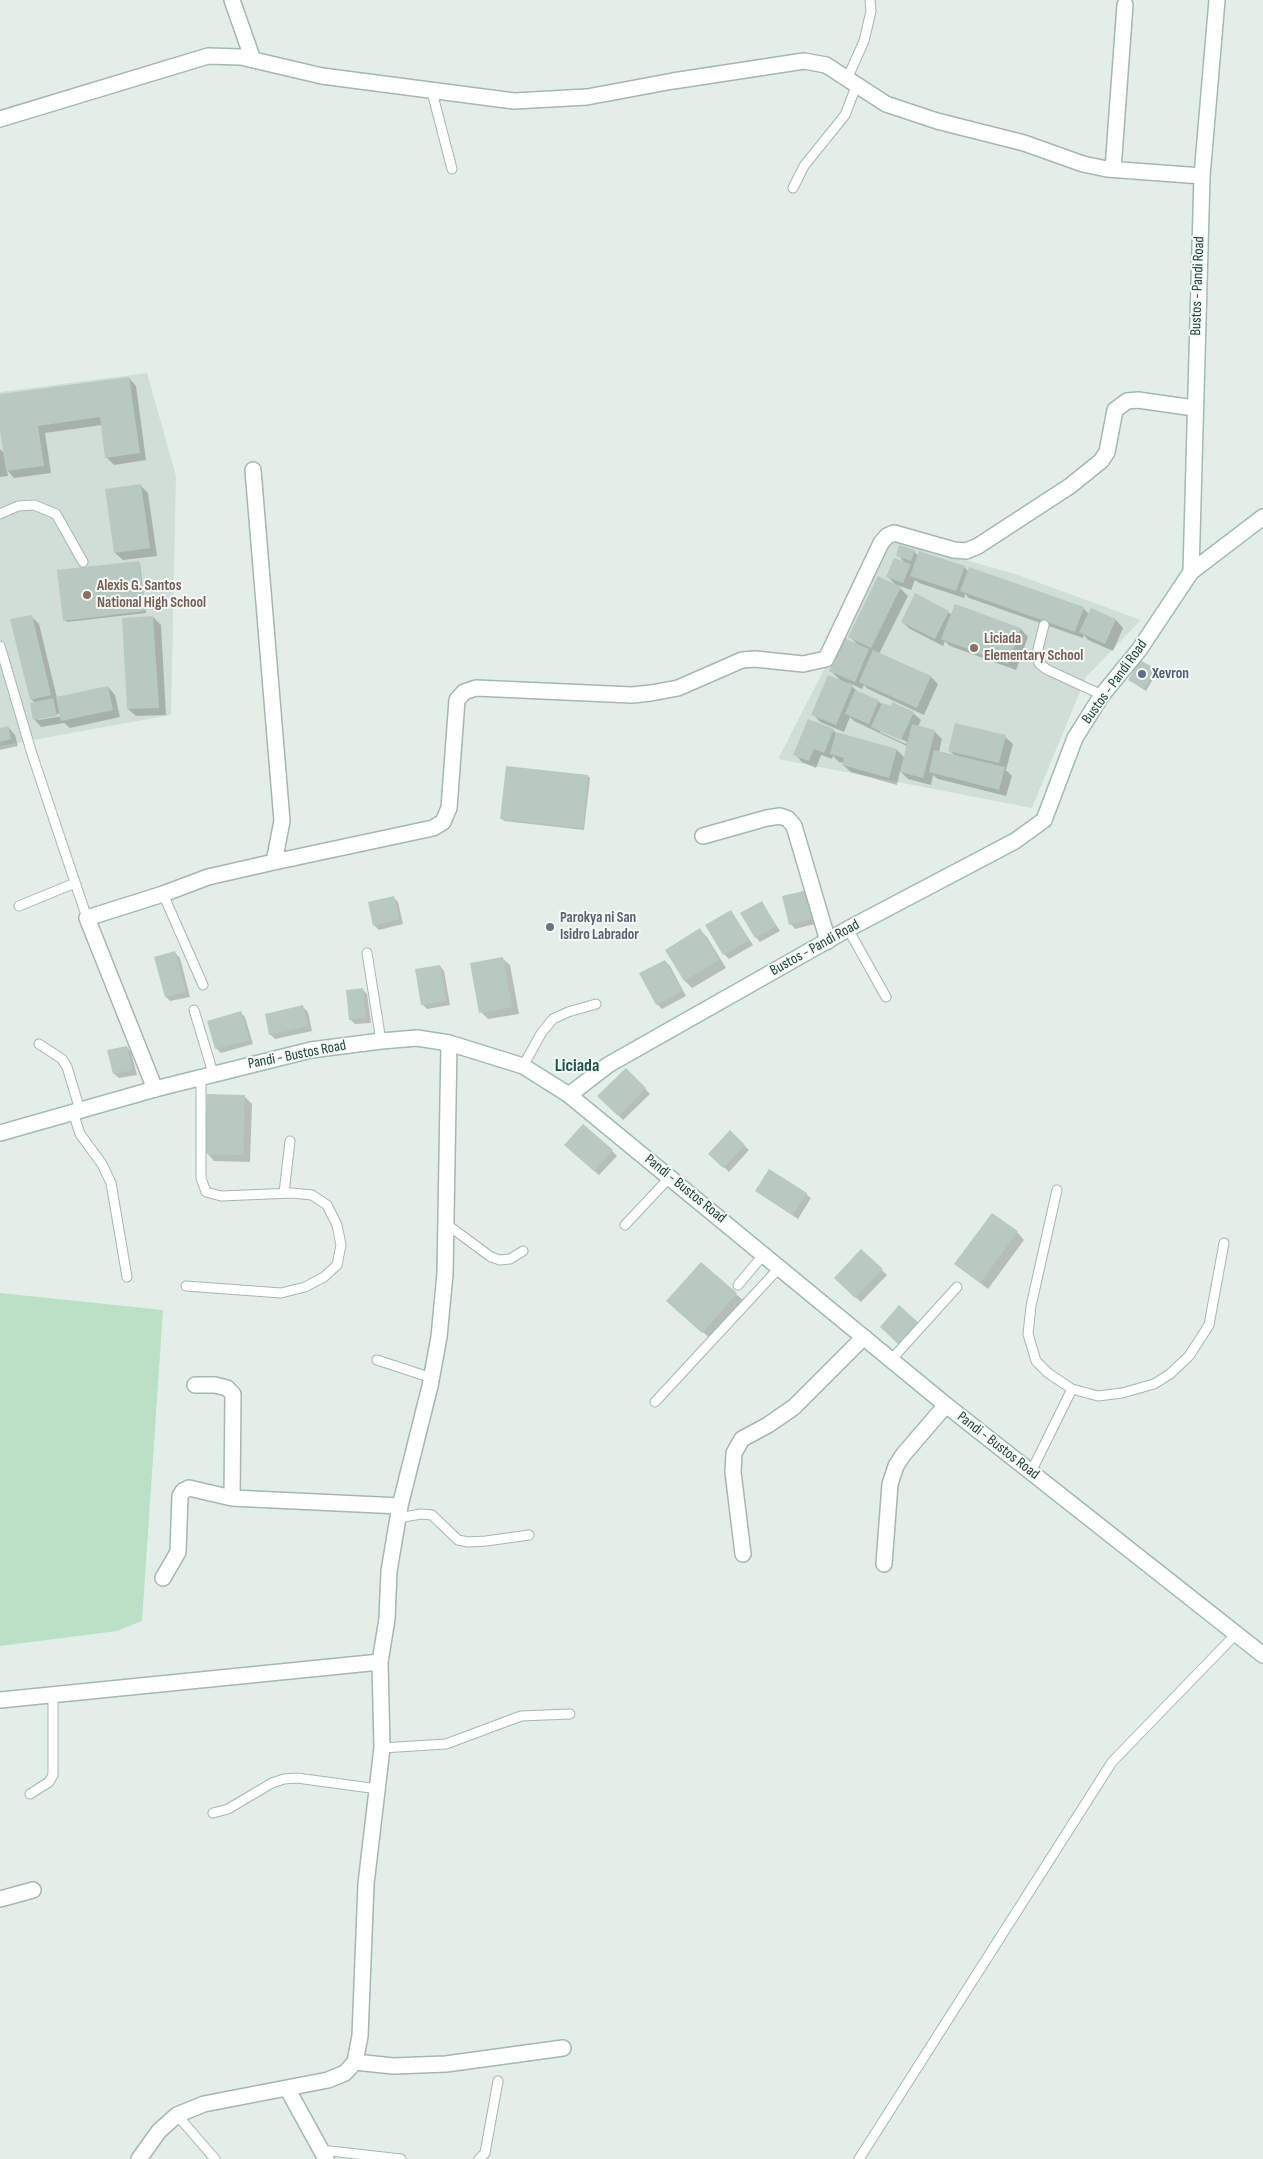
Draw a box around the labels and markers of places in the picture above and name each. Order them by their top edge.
place label: Alexis G. Santos National High School [97,577,206,612]
marker: Alexis G. Santos National High School [81,589,93,601]
place label: Liciada Elementary School [984,630,1083,665]
marker: Liciada Elementary School [968,642,980,654]
place label: Xevron [1152,665,1189,683]
marker: Xevron [1136,668,1148,680]
place label: Parokya ni San Isidro Labrador [560,909,639,944]
marker: Parokya ni San Isidro Labrador [544,921,556,933]

